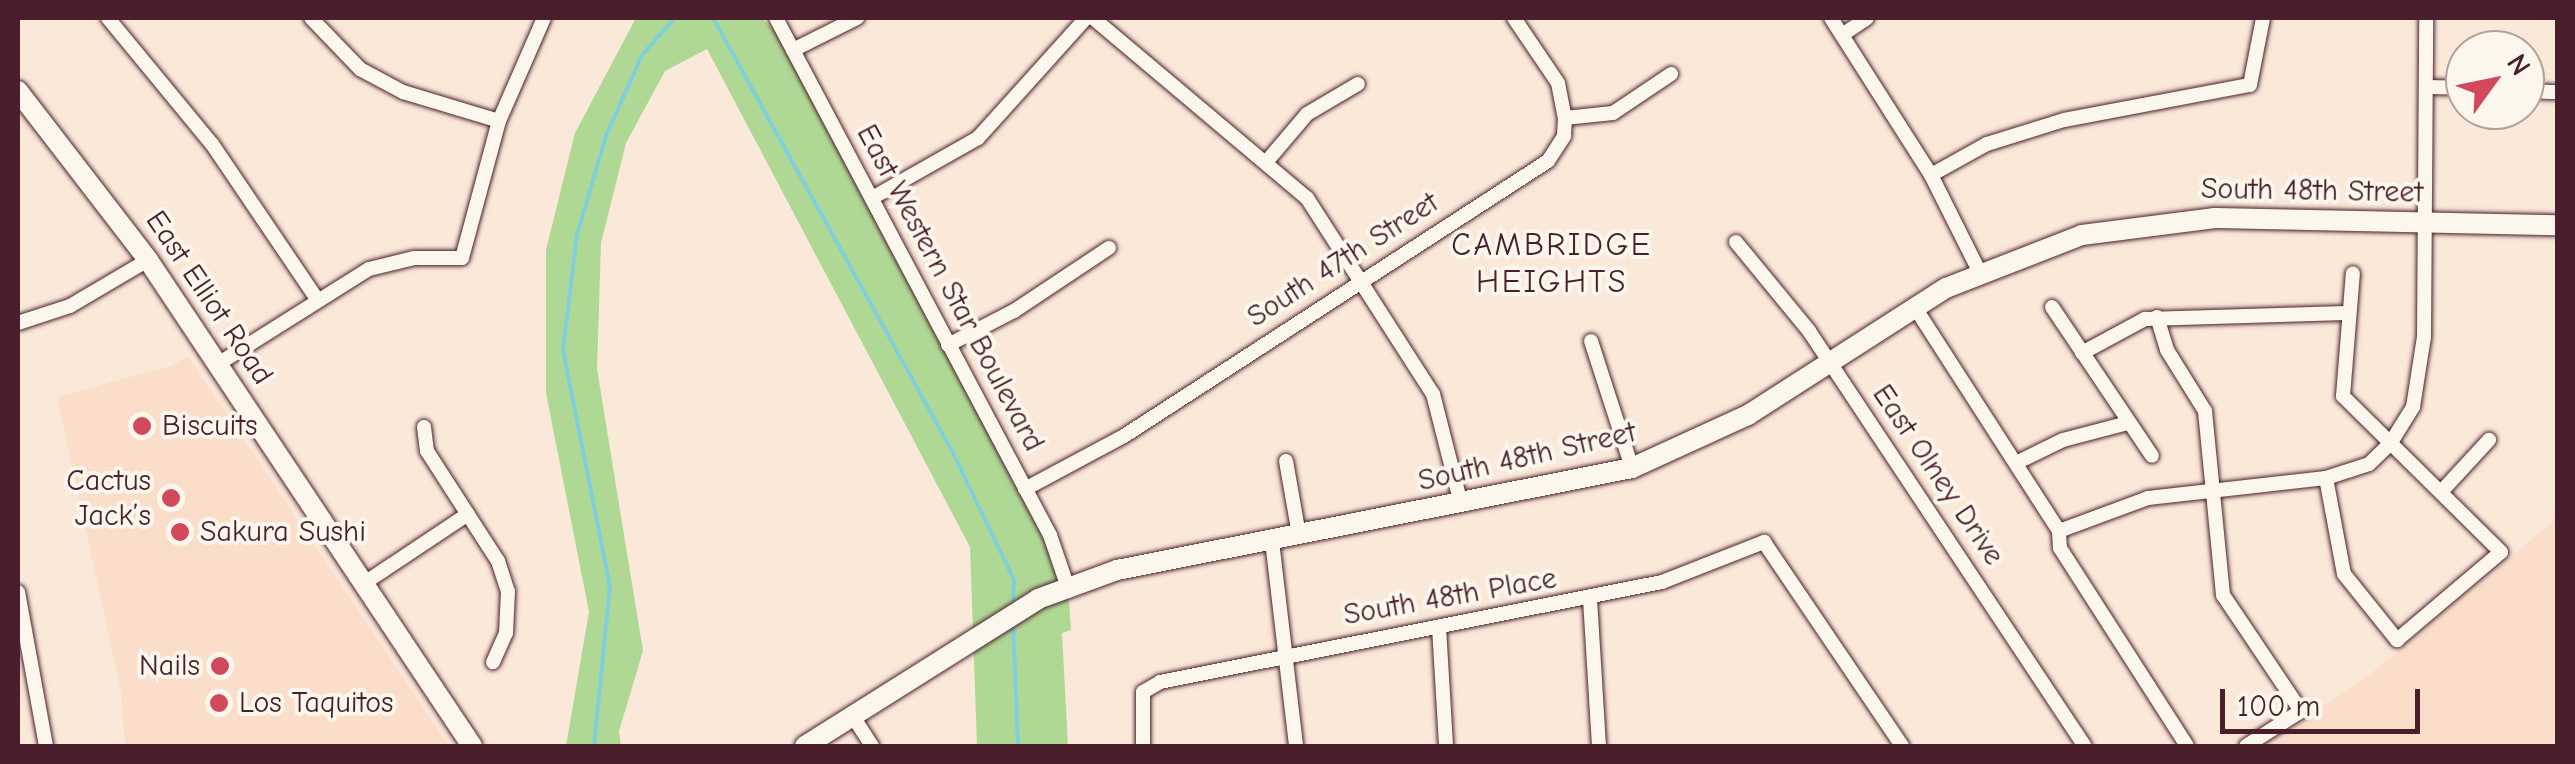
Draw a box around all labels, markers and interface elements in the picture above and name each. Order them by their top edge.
north arrow [2445,30,2545,130]
text: N [2500,48,2537,81]
street label: East Western Star Boulevard [848,119,1052,457]
street label: South 48th Street [2201,171,2423,211]
street label: South 47th Street [1241,185,1445,335]
street label: East Elliot Road [138,204,280,392]
district label: CAMBRIDGE HEIGHTS [1451,227,1653,302]
street label: East Olney Drive [1864,378,2012,572]
place label: Biscuits [162,408,257,444]
street label: South 48th Street [1415,414,1639,500]
marker: Biscuits [131,415,153,437]
place label: Cactus Jack’s [66,463,151,534]
marker: Cactus Jack’s [160,487,182,509]
place label: Sakura Sushi [200,514,366,550]
marker: Sakura Sushi [169,521,191,543]
street label: South 48th Place [1341,561,1559,633]
place label: Nails [139,648,200,684]
marker: Nails [209,655,231,677]
scale bar [2225,669,2425,731]
place label: Los Taquitos [239,685,393,721]
text: 100 m [2237,689,2320,724]
marker: Los Taquitos [208,692,230,714]

